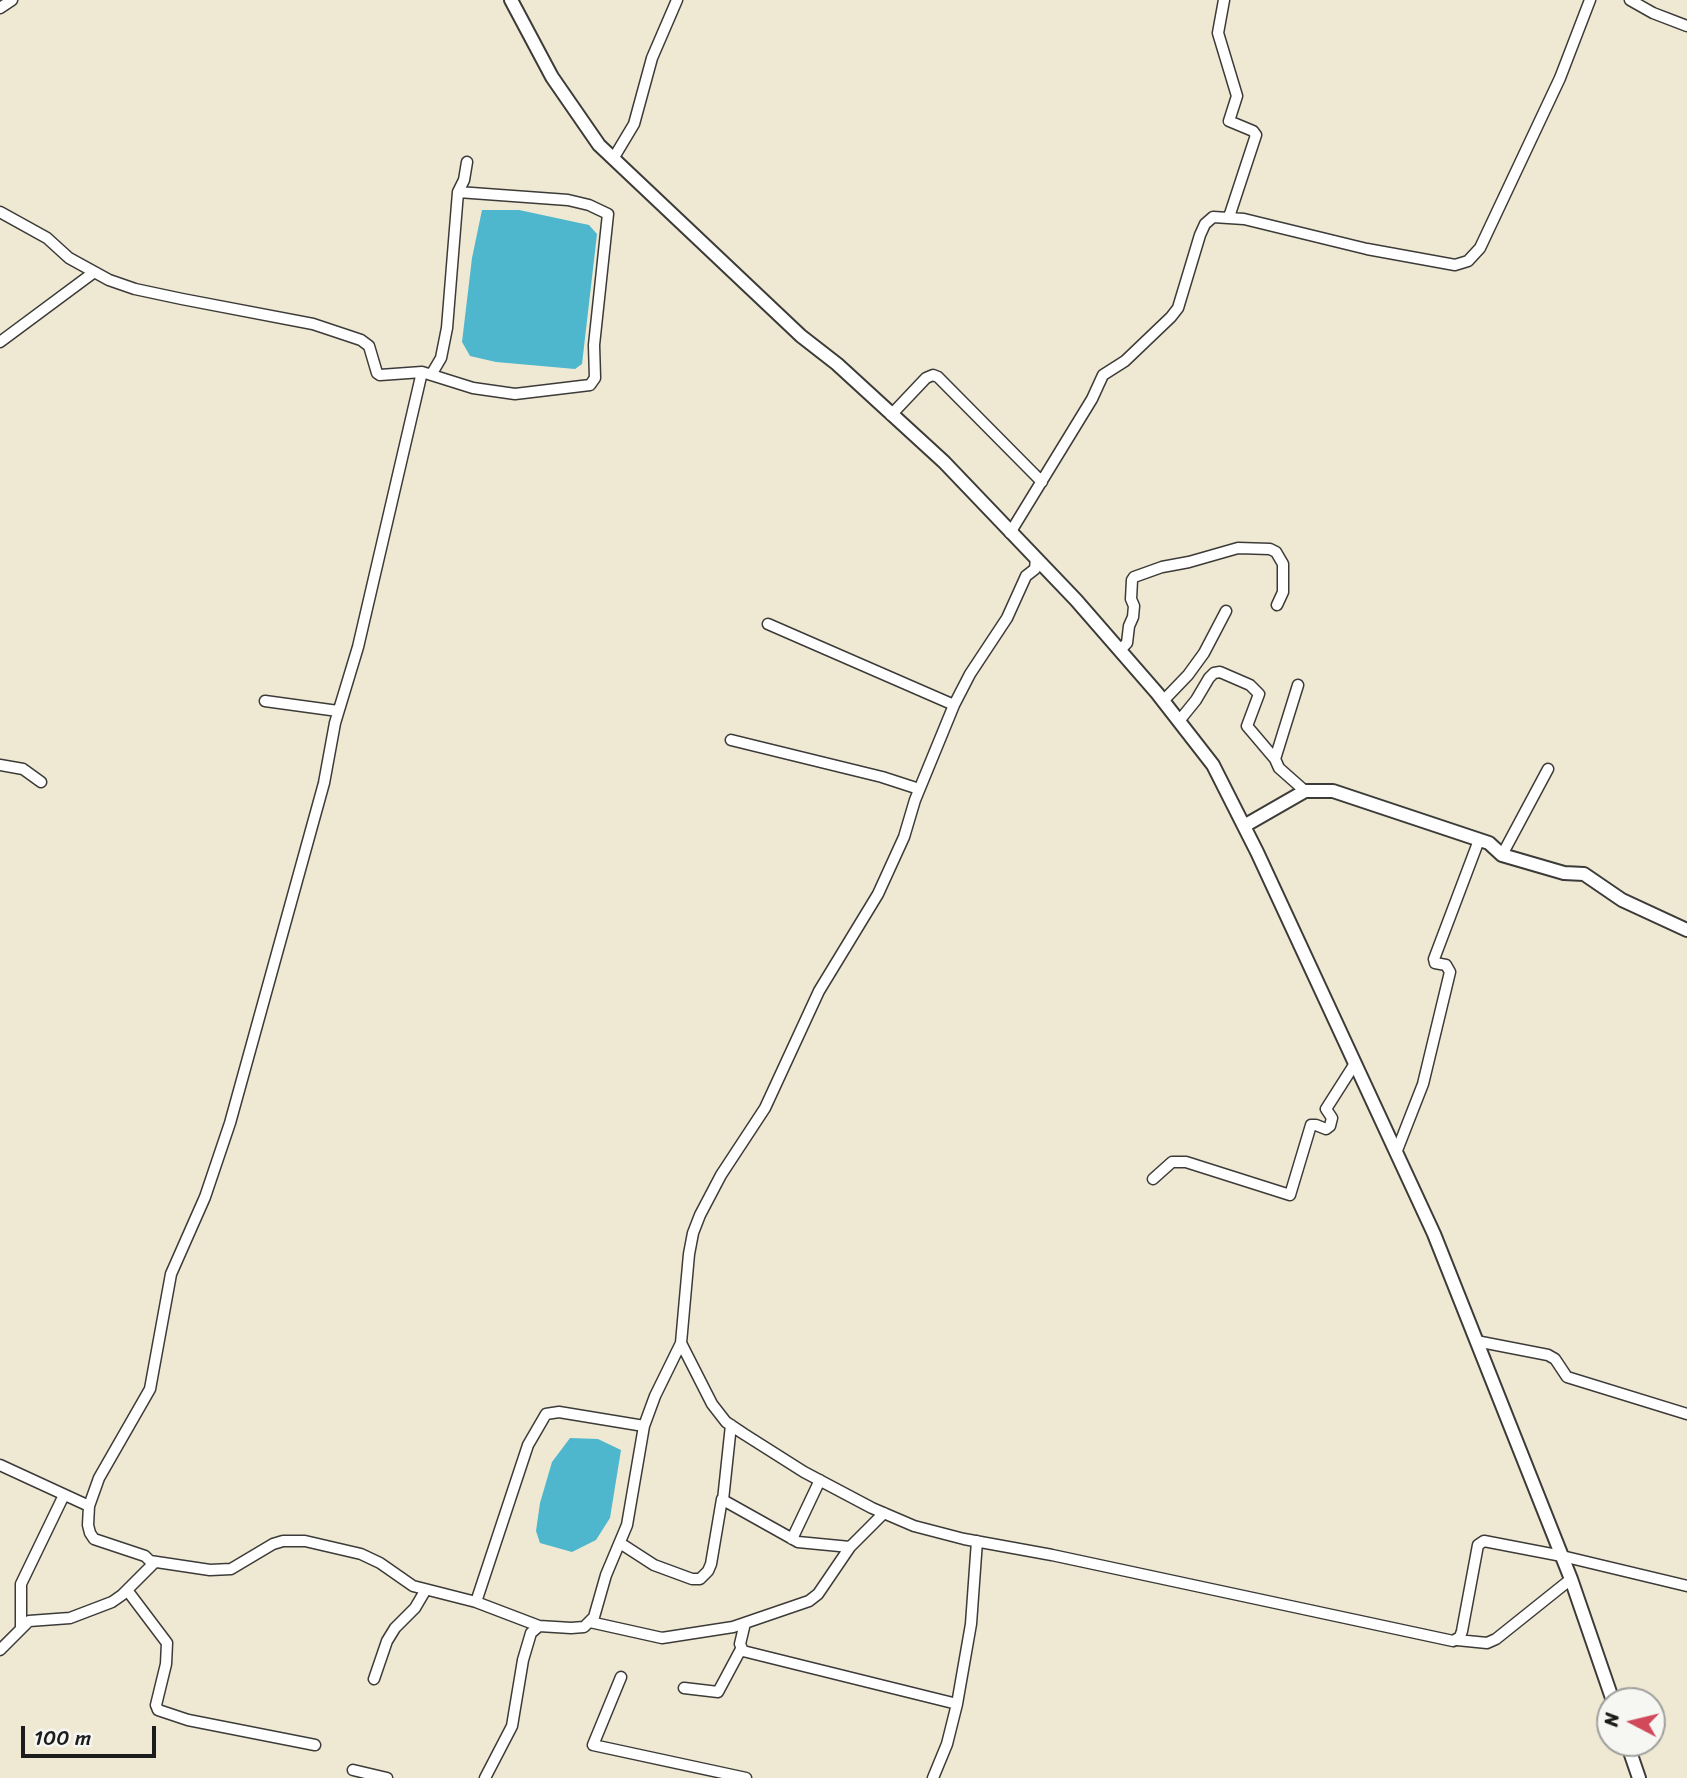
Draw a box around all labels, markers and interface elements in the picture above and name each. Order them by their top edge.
north arrow [1596,1687,1666,1757]
text: N [1594,1711,1629,1728]
scale bar [24,1712,159,1756]
text: 100 m [34,1719,91,1757]

